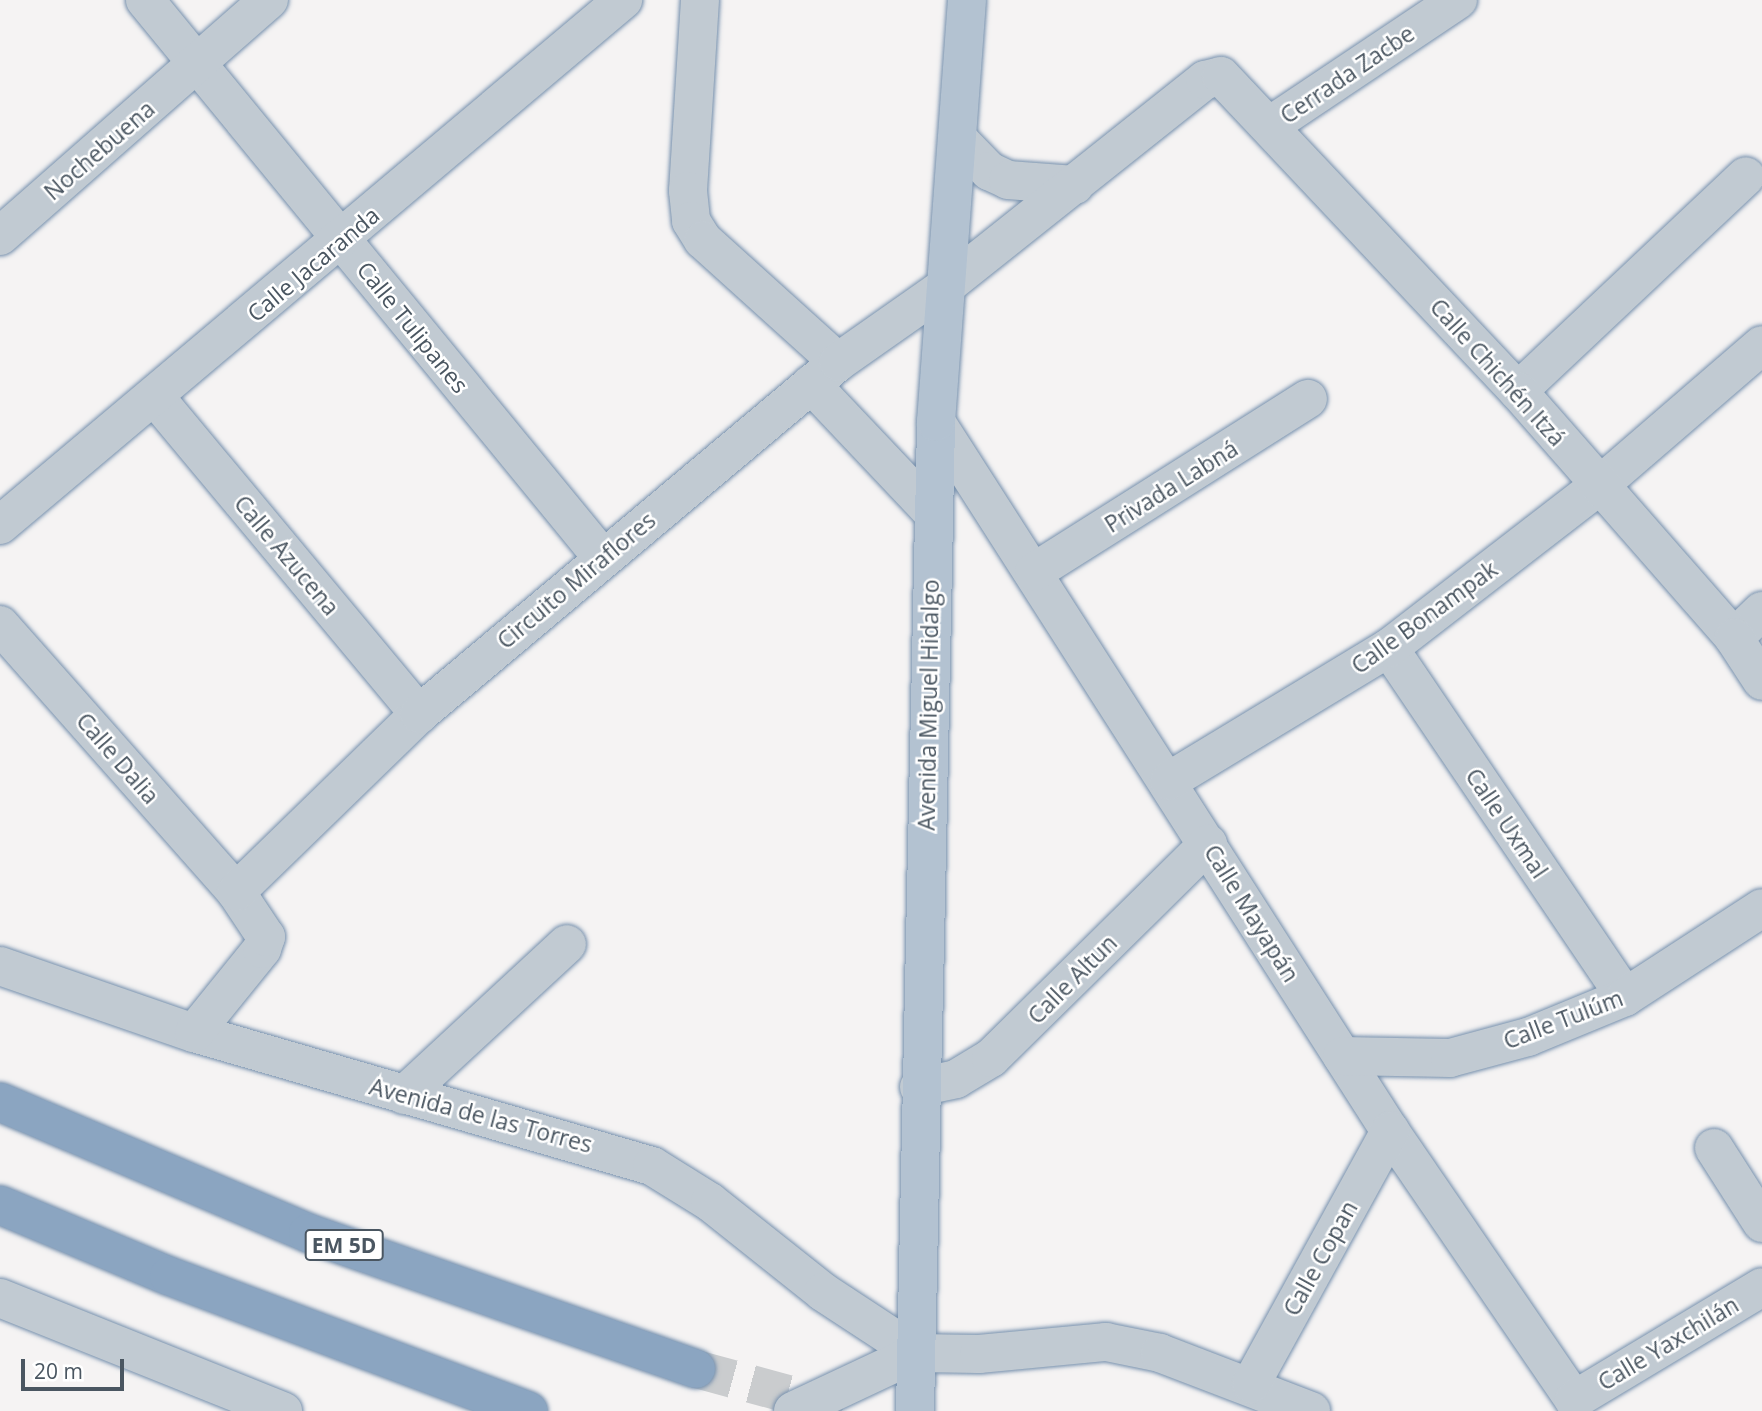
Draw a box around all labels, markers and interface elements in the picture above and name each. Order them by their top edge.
street label: Cerrada Zacbe [1275,19,1419,129]
street label: Nochebuena [38,95,160,205]
street label: Calle Jacaranda [241,201,385,327]
street label: Calle Tulipanes [352,256,474,398]
street label: Calle Chichén Itzá [1425,293,1571,451]
street label: Privada Labná [1099,434,1243,538]
street label: Calle Azucena [229,489,345,621]
street label: Circuito Miraflores [491,506,661,654]
street label: Calle Bonampak [1346,555,1502,679]
street label: Avenida Miguel Hidalgo [912,579,944,831]
street label: Calle Dalia [71,707,165,809]
street label: Calle Uxmal [1460,763,1554,883]
street label: Calle Mayapán [1199,839,1305,987]
street label: Calle Altun [1022,929,1122,1029]
street label: Calle Tulúm [1499,984,1627,1054]
street label: Avenida de las Torres [367,1072,595,1158]
street label: Calle Copan [1277,1196,1363,1320]
road number: EM 5D [304,1228,384,1262]
street label: Calle Yaxchilán [1593,1290,1743,1396]
scale bar [24,1344,128,1388]
text: 20 m [34,1357,83,1385]

